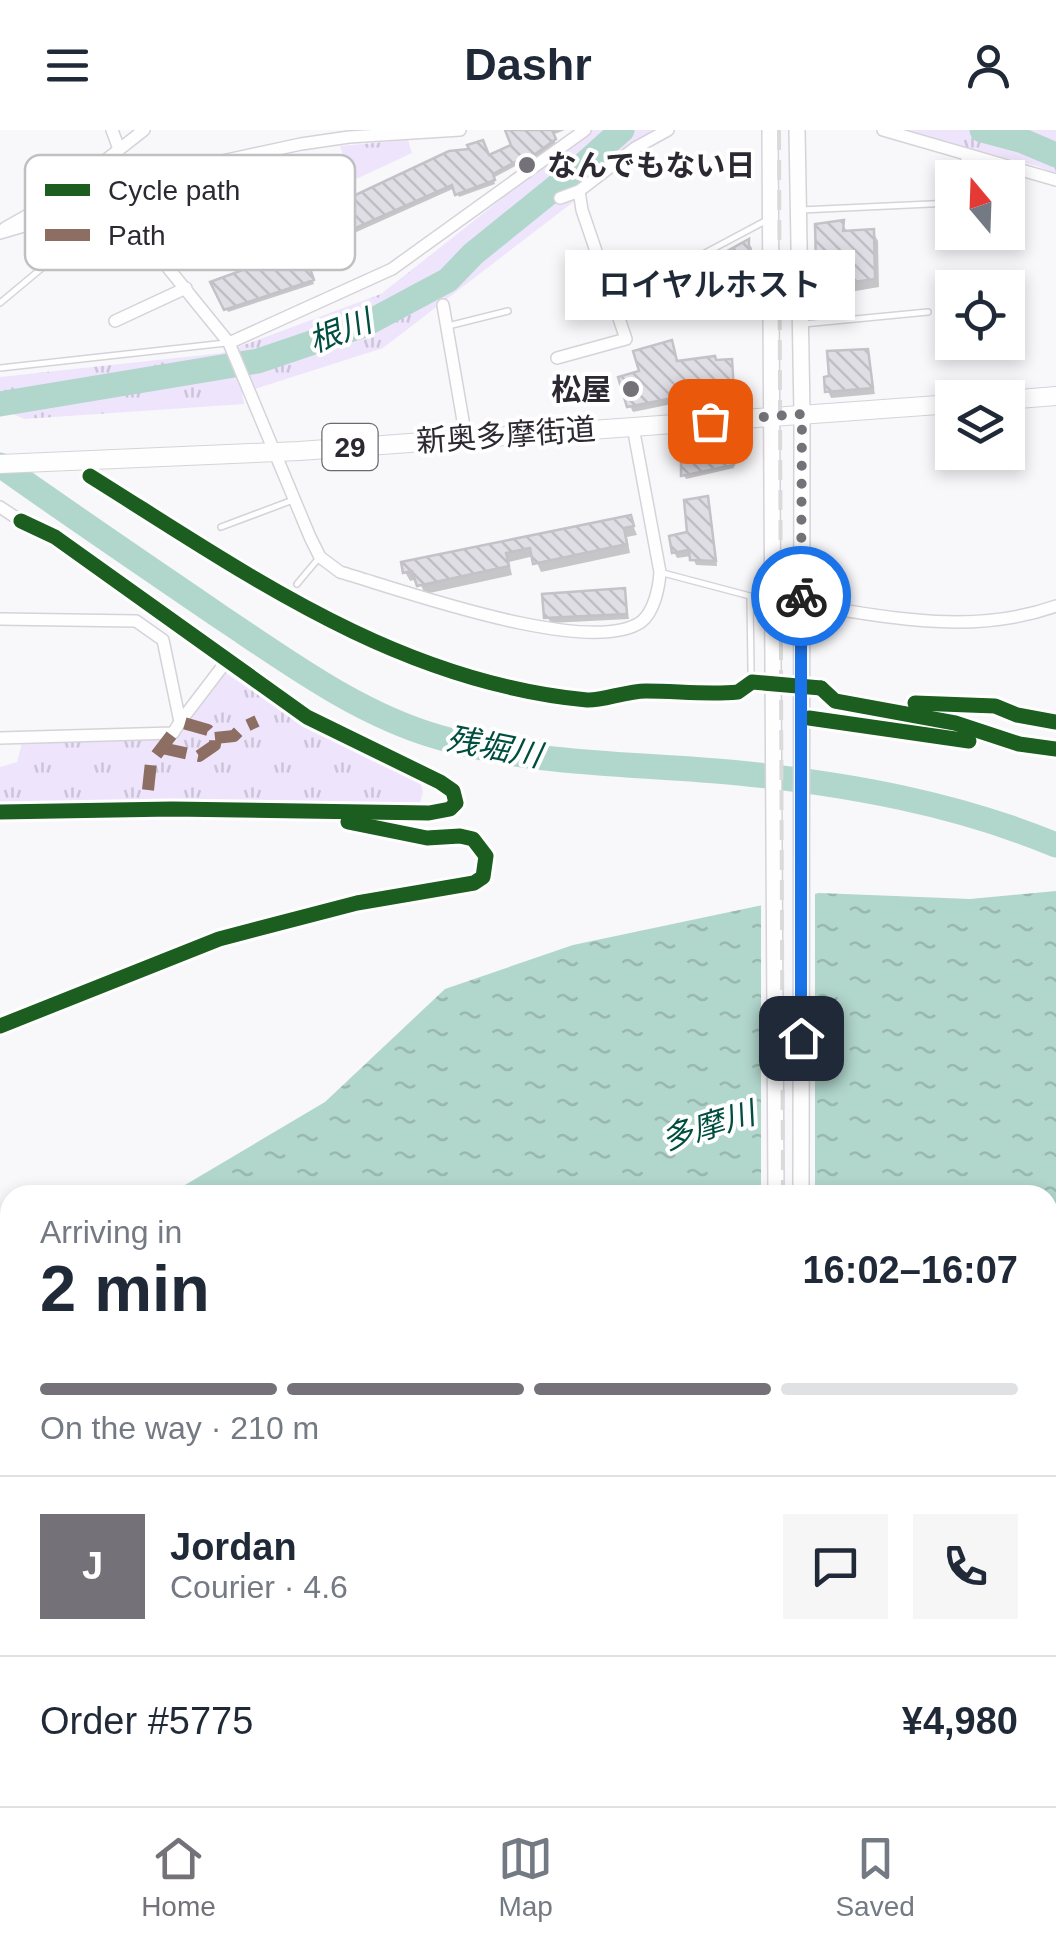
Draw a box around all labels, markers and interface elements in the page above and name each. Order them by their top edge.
icon: menu [40,38,95,93]
icon: person [961,38,1016,93]
text: Dashr [464,39,592,90]
place label: なんでもない日 [547,149,756,182]
marker: なんでもない日 [516,154,538,176]
legend [25,155,355,270]
north arrow [935,160,1025,250]
map controls [935,160,1025,470]
text: Cycle path [108,175,240,206]
text: Path [108,220,166,251]
callout: ロイヤルホスト [565,251,855,321]
text: ロイヤルホスト [598,267,822,303]
button: locate [935,270,1025,360]
water label: 根川 [304,302,379,359]
place label: 松屋 [551,373,611,406]
marker: 松屋 [620,378,642,400]
pin [668,379,753,464]
button: layers [935,380,1025,470]
icon: bag [683,394,738,449]
street label: 新奥多摩街道 [415,412,597,458]
road number: 29 [322,424,378,470]
courier [751,546,851,646]
icon: bike [774,569,829,624]
water label: 残堀川 [443,720,547,774]
pin [759,996,844,1081]
icon: home [774,1011,829,1066]
water label: 多摩川 [657,1094,762,1157]
text: Arriving in [40,1214,182,1250]
text: 16:02–16:07 [802,1249,1018,1291]
text: 2 min [40,1252,210,1325]
text: On the way · 210 m [40,1410,319,1446]
button: chat [783,1514,888,1619]
button: phone [913,1514,1018,1619]
text: Jordan [170,1526,297,1568]
text: J [82,1545,103,1587]
text: Courier · 4.6 [170,1569,348,1605]
text: Order #5775 [40,1700,253,1742]
text: ¥4,980 [902,1700,1018,1742]
tab: Home [141,1831,216,1923]
tab: Map [498,1831,553,1923]
tab: Saved [835,1831,915,1923]

